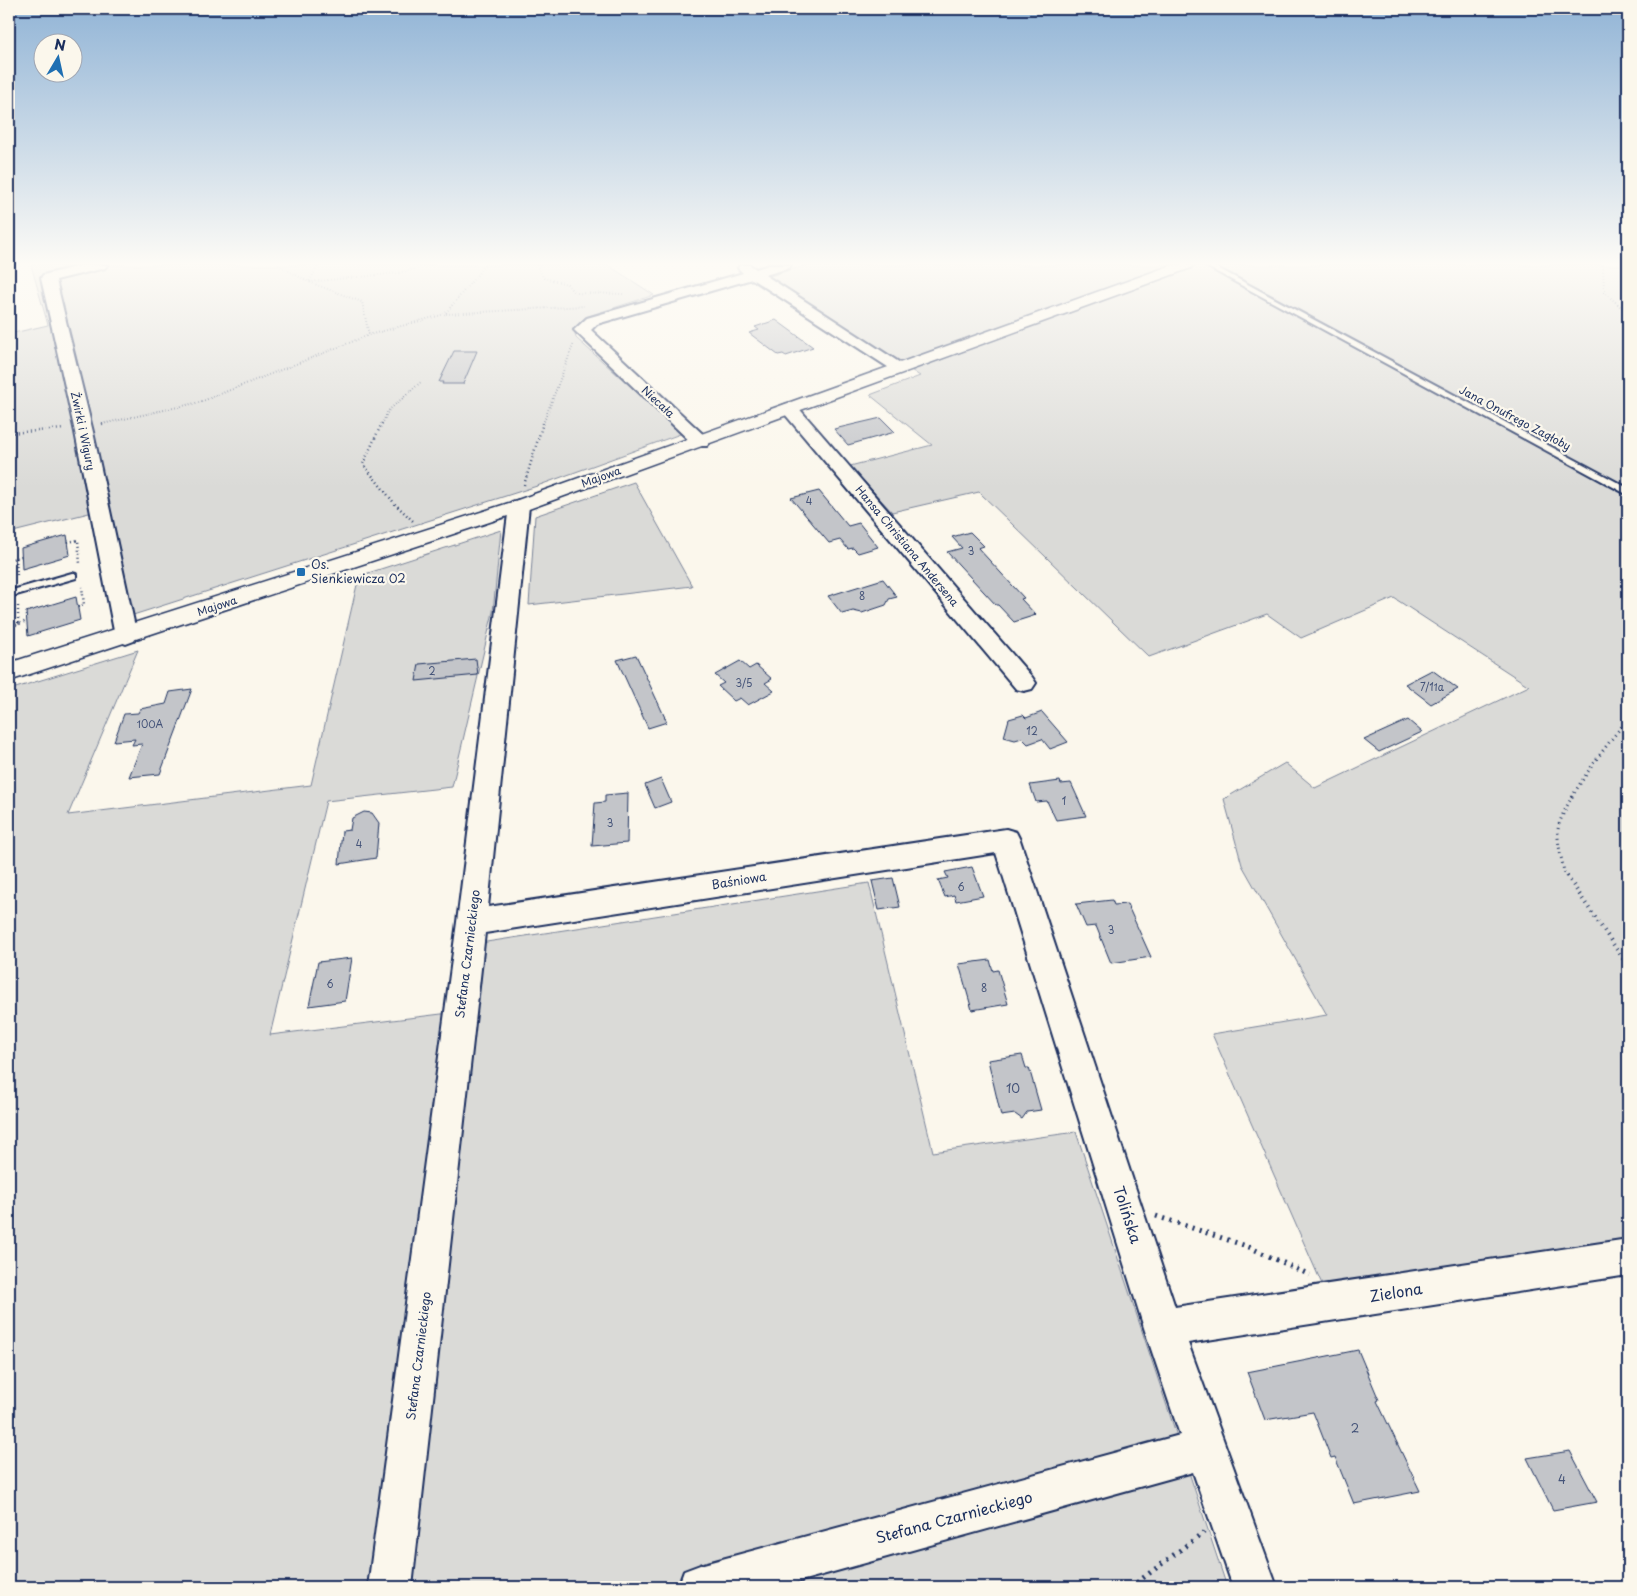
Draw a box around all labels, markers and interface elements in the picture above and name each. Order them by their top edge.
north arrow [32,32,82,82]
text: N [53,33,67,56]
street label: Jana Onufrego Zagłoby [1456,381,1574,454]
street label: Niecała [638,382,679,422]
street label: Żwirki i Wigury [67,390,100,472]
street label: Majowa [579,461,623,492]
street label: Hansa Christiana Andersena [852,481,963,610]
house number: 4 [806,493,813,508]
house number: 3 [968,543,974,558]
place label: Os. Sienkiewicza 02 [311,555,406,587]
marker: Os. Sienkiewicza 02 [295,566,307,578]
house number: 8 [859,588,865,603]
street label: Majowa [195,591,239,620]
house number: 2 [428,663,436,678]
house number: 3/5 [735,675,753,690]
house number: 7/11a [1420,679,1445,694]
house number: 100A [137,716,164,731]
house number: 12 [1026,723,1038,738]
house number: 1 [1062,793,1066,808]
house number: 3 [607,815,613,830]
house number: 4 [356,836,363,851]
street label: Baśniowa [710,867,768,893]
house number: 6 [957,879,965,894]
street label: Stefana Czarnieckiego [450,888,484,1019]
house number: 3 [1108,922,1114,937]
house number: 6 [326,976,334,991]
house number: 8 [981,980,987,995]
house number: 10 [1006,1079,1020,1097]
street label: Tolińska [1108,1183,1149,1247]
street label: Zielona [1368,1276,1424,1307]
street label: Stefana Czarnieckiego [401,1290,435,1421]
house number: 2 [1351,1419,1359,1437]
house number: 4 [1558,1470,1566,1488]
street label: Stefana Czarnieckiego [873,1485,1035,1549]

